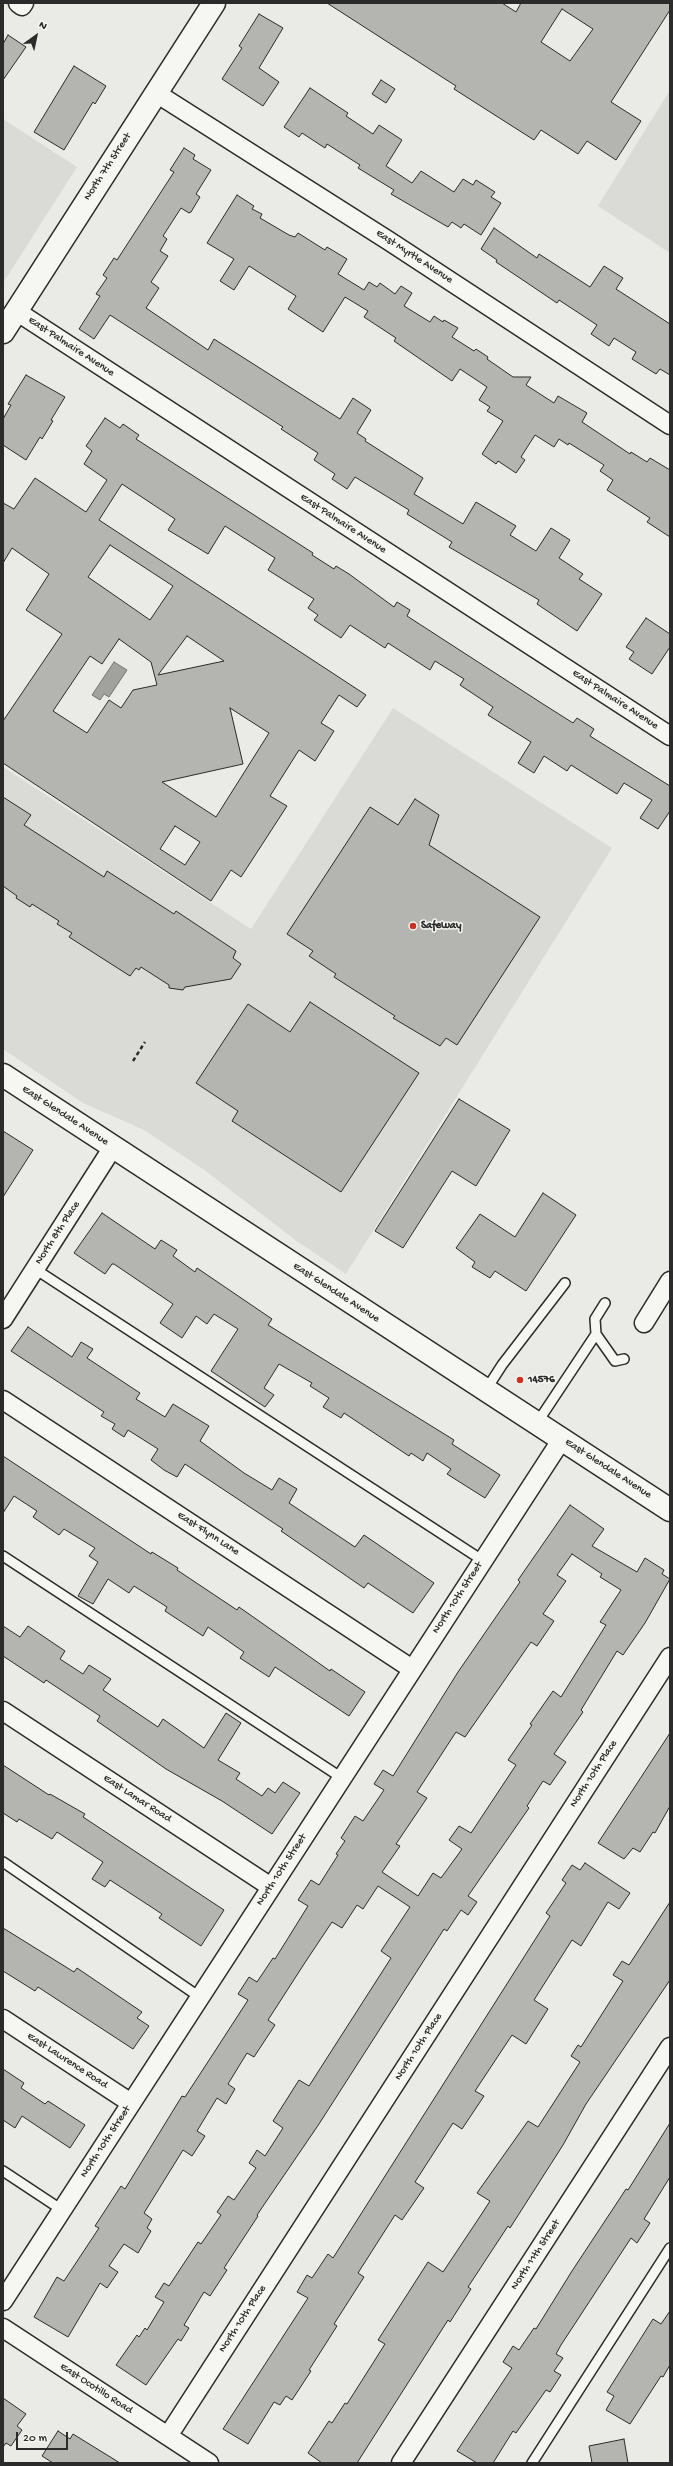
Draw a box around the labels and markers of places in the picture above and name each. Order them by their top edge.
place label: Safeway [421,919,461,933]
marker: Safeway [408,921,418,931]
place label: 14576 [528,1373,555,1387]
marker: 14576 [515,1375,525,1385]

